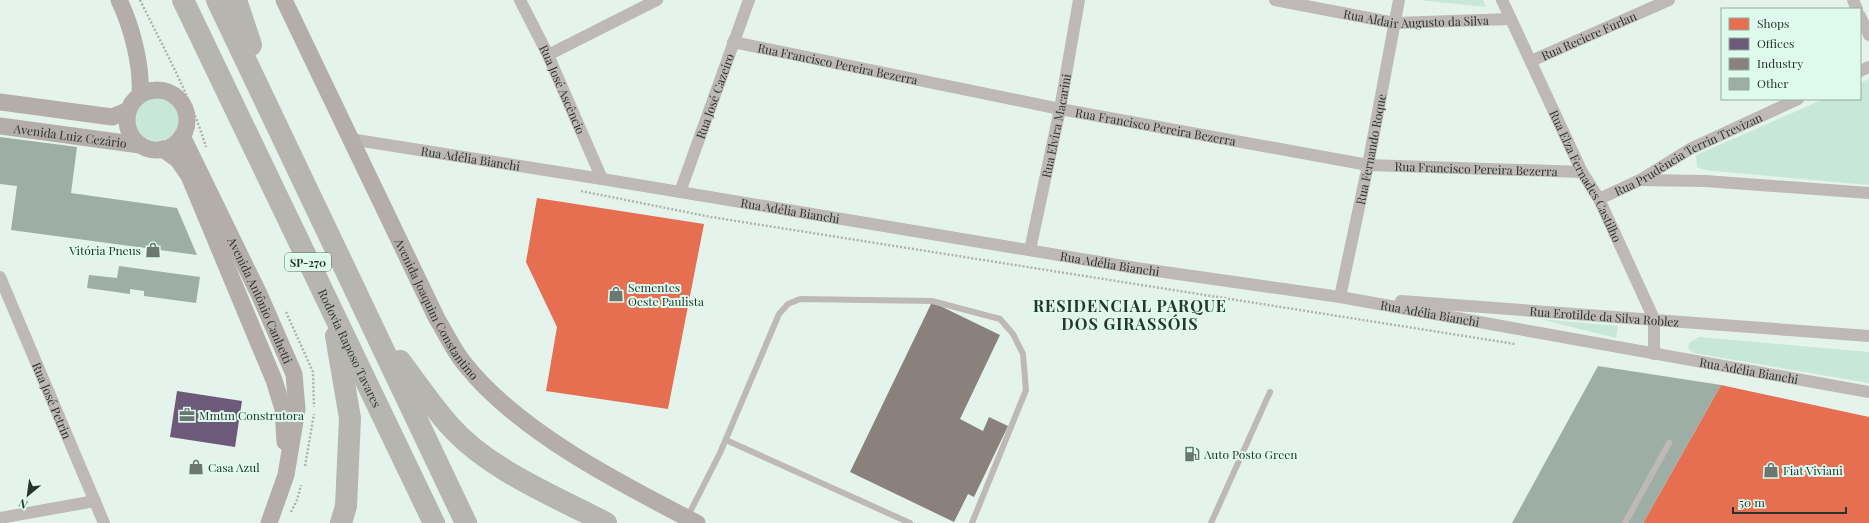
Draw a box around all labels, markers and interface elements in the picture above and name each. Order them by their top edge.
street label: Rua Aldair Augusto da Silva [1342,5,1489,31]
street label: Rua Reciere Furlan [1538,7,1639,64]
legend [1721,8,1861,100]
text: Shops [1757,15,1789,31]
text: Offices [1757,35,1794,51]
street label: Rua Francisco Pereira Bezerra [756,39,919,88]
street label: Rua José Ascêncio [536,42,590,137]
street label: Rua José Cazeiro [692,51,737,141]
text: Industry [1757,55,1803,71]
street label: Rua Elvira Macarini [1038,72,1074,179]
text: Other [1757,75,1789,91]
street label: Rua Fernando Roque [1352,92,1389,206]
street label: Rua Francisco Pereira Bezerra [1074,104,1237,149]
street label: Rua Elza Fernades Castilho [1546,107,1626,245]
street label: Rua Prudência Terrin Trevizan [1611,109,1765,199]
street label: Avenida Luiz Cezário [12,120,128,151]
street label: Rua Adélia Bianchi [420,142,522,174]
street label: Rua Francisco Pereira Bezerra [1394,158,1558,179]
street label: Rua Adélia Bianchi [740,194,841,227]
street label: Avenida Antônio Canhetti [224,233,297,366]
street label: Avenida Joaquim Constantino [391,235,483,383]
shop icon: Vitória Pneus [144,241,162,259]
place label: Vitória Pneus [68,242,141,258]
street label: Rua Adélia Bianchi [1059,248,1161,279]
road number: SP-270 [285,253,331,271]
place label: Sementes Oeste Paulista [628,279,704,309]
shop icon: Sementes Oeste Paulista [607,285,625,303]
street label: Rodovia Raposo Tavares [315,286,385,410]
district label: RESIDENCIAL PARQUE DOS GIRASSÓIS [1033,295,1227,334]
street label: Rua Adélia Bianchi [1379,296,1481,330]
street label: Rua Erotilde da Silva Roblez [1529,303,1680,330]
street label: Rua Adélia Bianchi [1698,354,1800,387]
street label: Rua José Petrin [29,360,75,441]
office icon: Mmtm Construtora [178,406,196,424]
place label: Mmtm Construtora [199,407,304,423]
fuel station icon: Auto Posto Green [1183,445,1201,463]
place label: Auto Posto Green [1203,446,1297,462]
shop icon: Casa Azul [187,458,205,476]
place label: Casa Azul [208,459,260,475]
shop icon: Fiat Viviani [1762,461,1780,479]
place label: Fiat Viviani [1783,462,1843,478]
north arrow [8,475,48,515]
scale bar [1733,489,1846,515]
text: 50 m [1739,494,1765,510]
text: N [16,496,30,513]

